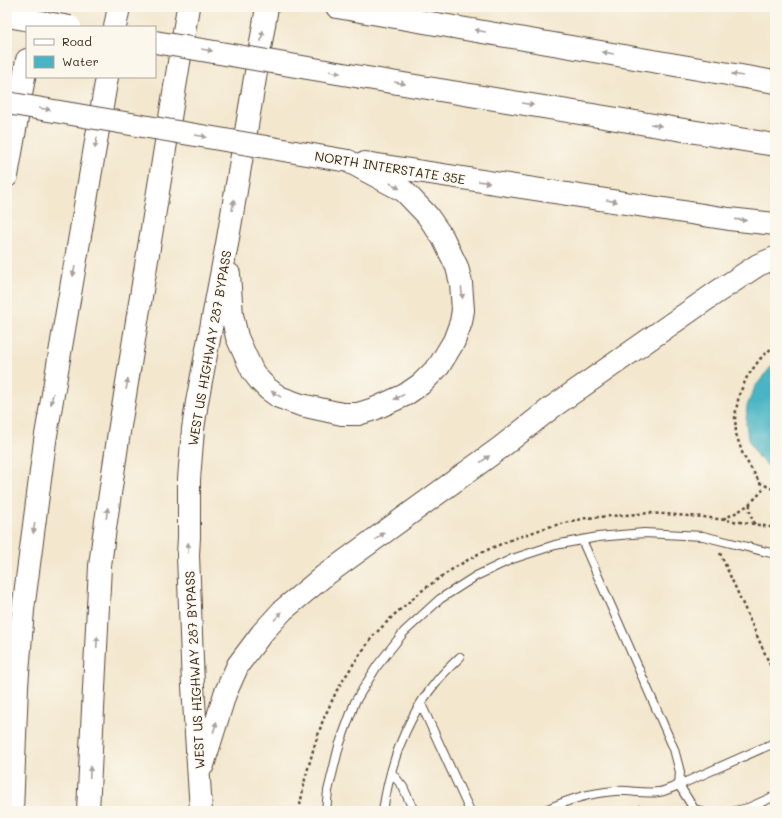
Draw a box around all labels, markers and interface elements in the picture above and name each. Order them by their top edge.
legend [26,26,156,78]
one-way arrow [474,28,486,34]
one-way arrow [259,29,265,42]
text: Road [62,33,92,49]
one-way arrow [201,48,213,54]
one-way arrow [602,50,615,56]
text: Water [62,53,99,69]
one-way arrow [329,69,342,75]
one-way arrow [730,72,743,78]
one-way arrow [394,80,406,86]
one-way arrow [522,101,534,107]
one-way arrow [39,107,52,113]
one-way arrow [650,122,663,128]
one-way arrow [195,133,207,139]
one-way arrow [92,137,98,149]
street label: NORTH INTERSTATE 35E [313,147,467,187]
one-way arrow [478,179,490,185]
one-way arrow [389,182,401,189]
one-way arrow [606,198,618,204]
one-way arrow [230,199,236,211]
one-way arrow [735,217,747,224]
street label: WEST US HIGHWAY 287 BYPASS [183,249,235,447]
one-way arrow [71,265,77,277]
one-way arrow [458,287,465,299]
one-way arrow [124,378,130,390]
one-way arrow [271,390,281,398]
one-way arrow [49,393,55,406]
one-way arrow [393,394,405,400]
one-way arrow [480,455,491,463]
one-way arrow [104,507,110,519]
one-way arrow [31,522,37,534]
one-way arrow [375,532,386,540]
one-way arrow [185,541,191,554]
street label: WEST US HIGHWAY 287 BYPASS [180,571,208,769]
one-way arrow [273,611,283,621]
one-way arrow [93,636,100,648]
one-way arrow [212,721,218,733]
one-way arrow [87,765,93,778]

